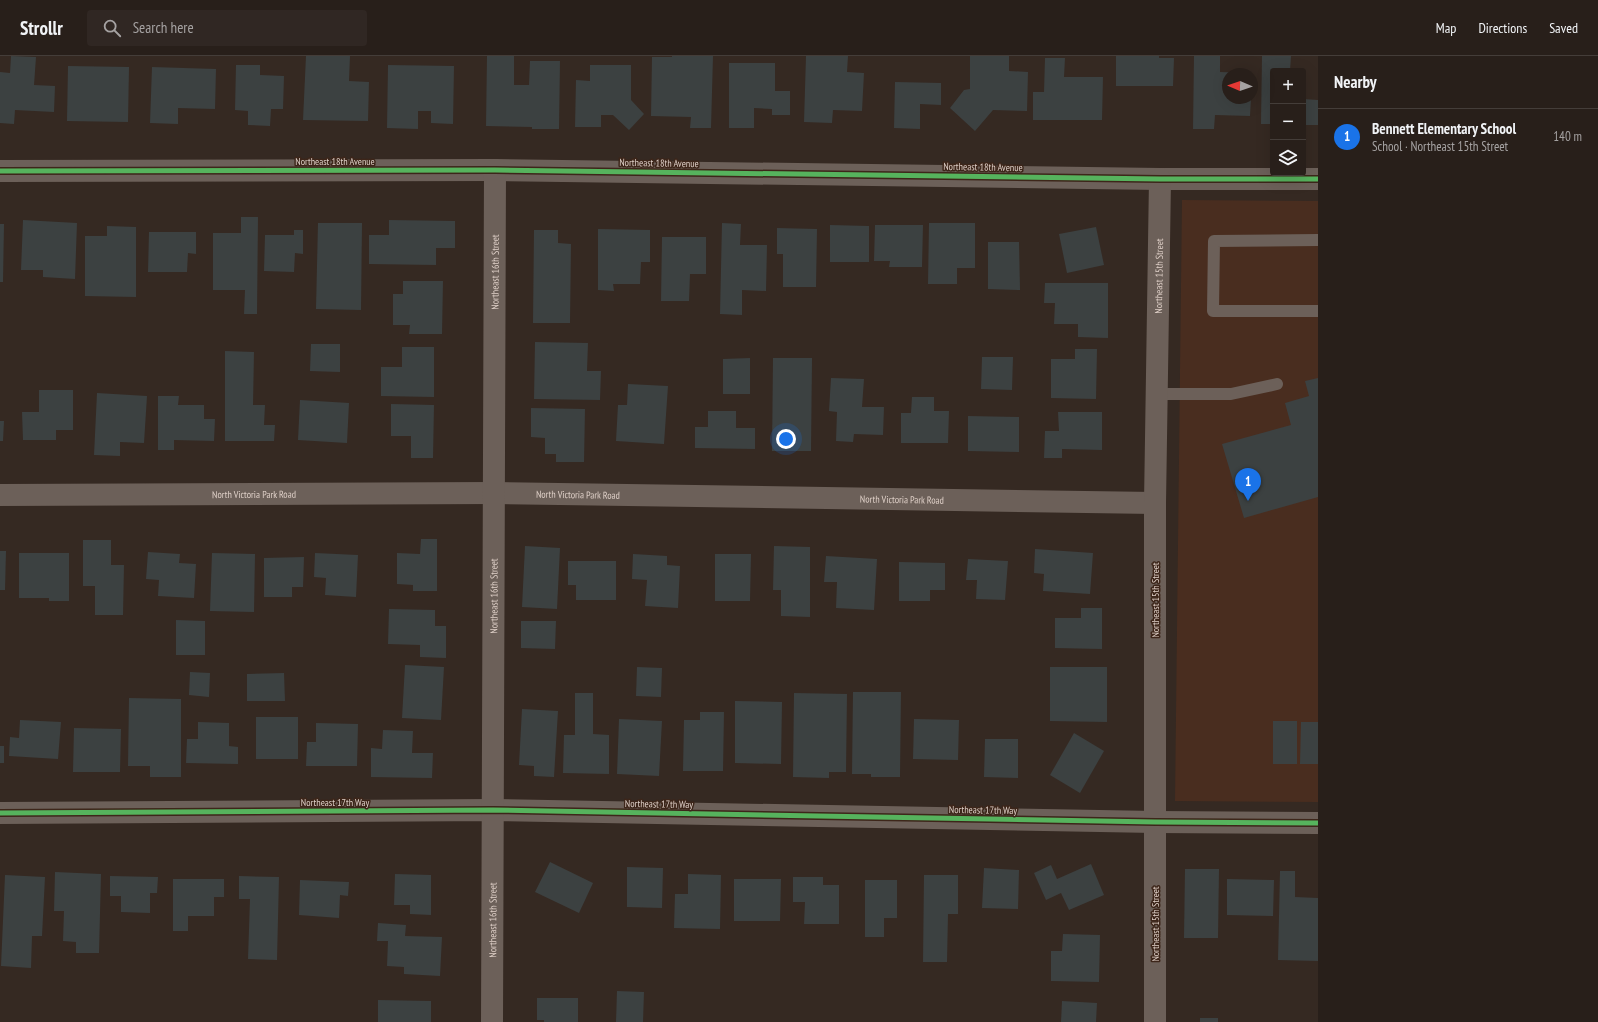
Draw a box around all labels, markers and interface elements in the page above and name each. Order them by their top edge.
search box [87,10,367,46]
text: Strollr [20,16,63,40]
icon: search [101,17,123,39]
text: Search here [133,18,194,37]
text: Map [1436,19,1456,37]
text: Directions [1478,19,1527,37]
text: Saved [1549,19,1578,37]
north arrow [1222,68,1258,104]
map controls [1270,68,1306,176]
button: + [1270,68,1306,104]
text: Nearby [1334,71,1377,93]
button: − [1270,104,1306,140]
text: Bennett Elementary School [1372,119,1516,138]
text: 1 [1344,128,1350,145]
text: 140 m [1553,128,1582,145]
text: School · Northeast 15th Street [1372,138,1508,155]
button: layers [1270,140,1306,176]
street label: Northeast 18th Avenue [295,155,375,168]
street label: Northeast 18th Avenue [619,156,699,170]
street label: Northeast 18th Avenue [943,160,1023,174]
street label: Northeast 16th Street [488,234,501,310]
street label: Northeast 15th Street [1151,238,1166,314]
your location [776,429,796,449]
pin: 1 [1235,468,1261,501]
street label: North Victoria Park Road [212,487,296,501]
street label: North Victoria Park Road [536,487,620,501]
street label: North Victoria Park Road [860,492,944,506]
street label: Northeast 16th Street [487,558,500,634]
street label: Northeast 15th Street [1149,562,1162,638]
street label: Northeast 17th Way [301,796,369,809]
street label: Northeast 17th Way [625,797,694,811]
street label: Northeast 17th Way [949,803,1018,817]
street label: Northeast 16th Street [486,882,499,958]
street label: Northeast 15th Street [1149,886,1162,962]

